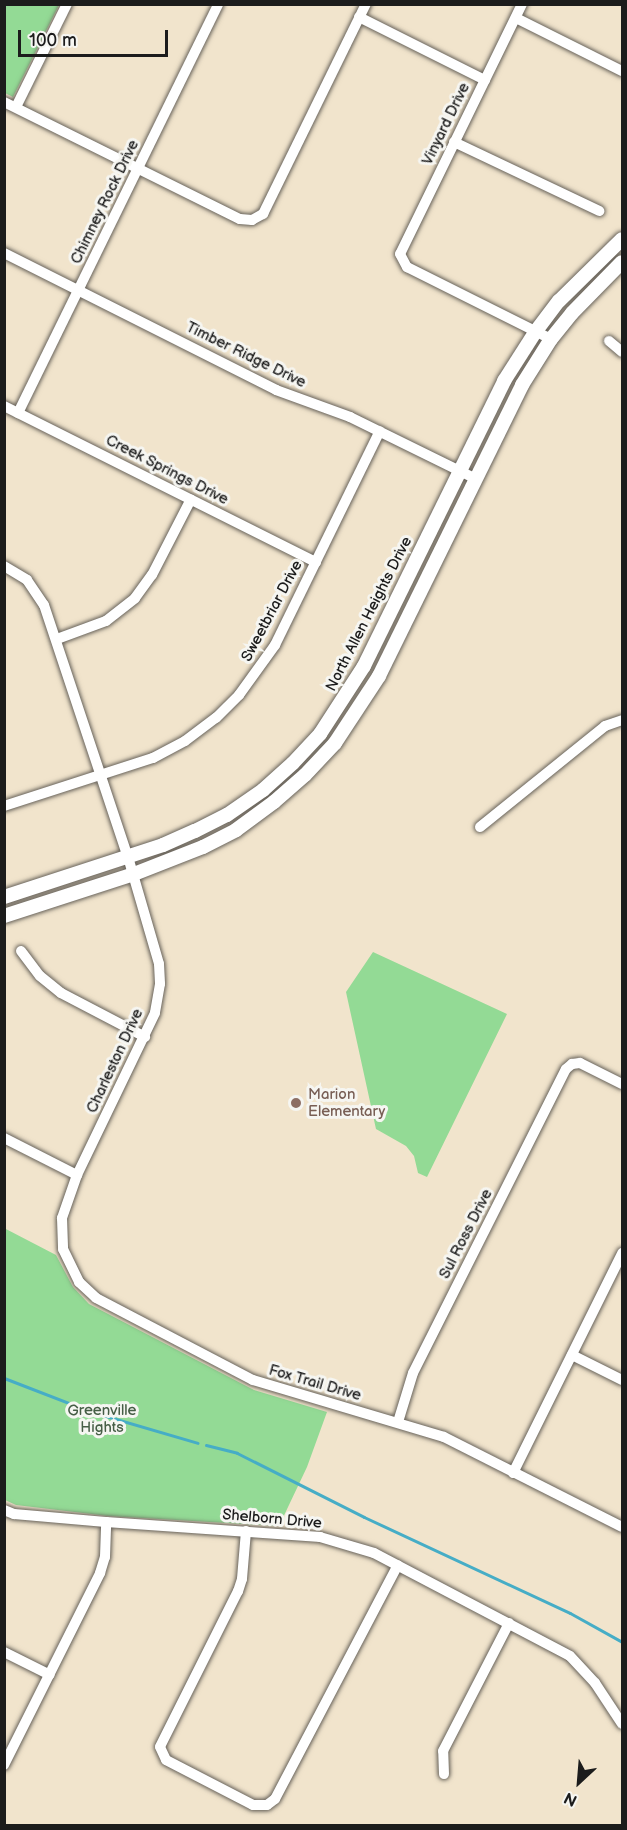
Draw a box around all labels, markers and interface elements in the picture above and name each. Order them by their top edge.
scale bar [21,18,171,56]
text: 100 m [29,30,77,51]
street label: Vinyard Drive [418,80,474,168]
street label: Chimney Rock Drive [67,137,143,267]
street label: Timber Ridge Drive [183,318,309,392]
street label: Creek Springs Drive [103,431,231,509]
street label: North Allen Heights Drive [322,534,416,694]
street label: Sweetbriar Drive [238,557,306,665]
street label: Charleston Drive [83,1006,147,1116]
place label: Marion Elementary [308,1085,385,1120]
marker: Marion Elementary [289,1096,303,1110]
street label: Sul Ross Drive [436,1186,496,1282]
street label: Fox Trail Drive [267,1361,363,1405]
park label: Greenville Hights [68,1401,136,1436]
street label: Shelborn Drive [222,1506,322,1532]
north arrow [549,1752,609,1812]
text: N [561,1787,580,1810]

